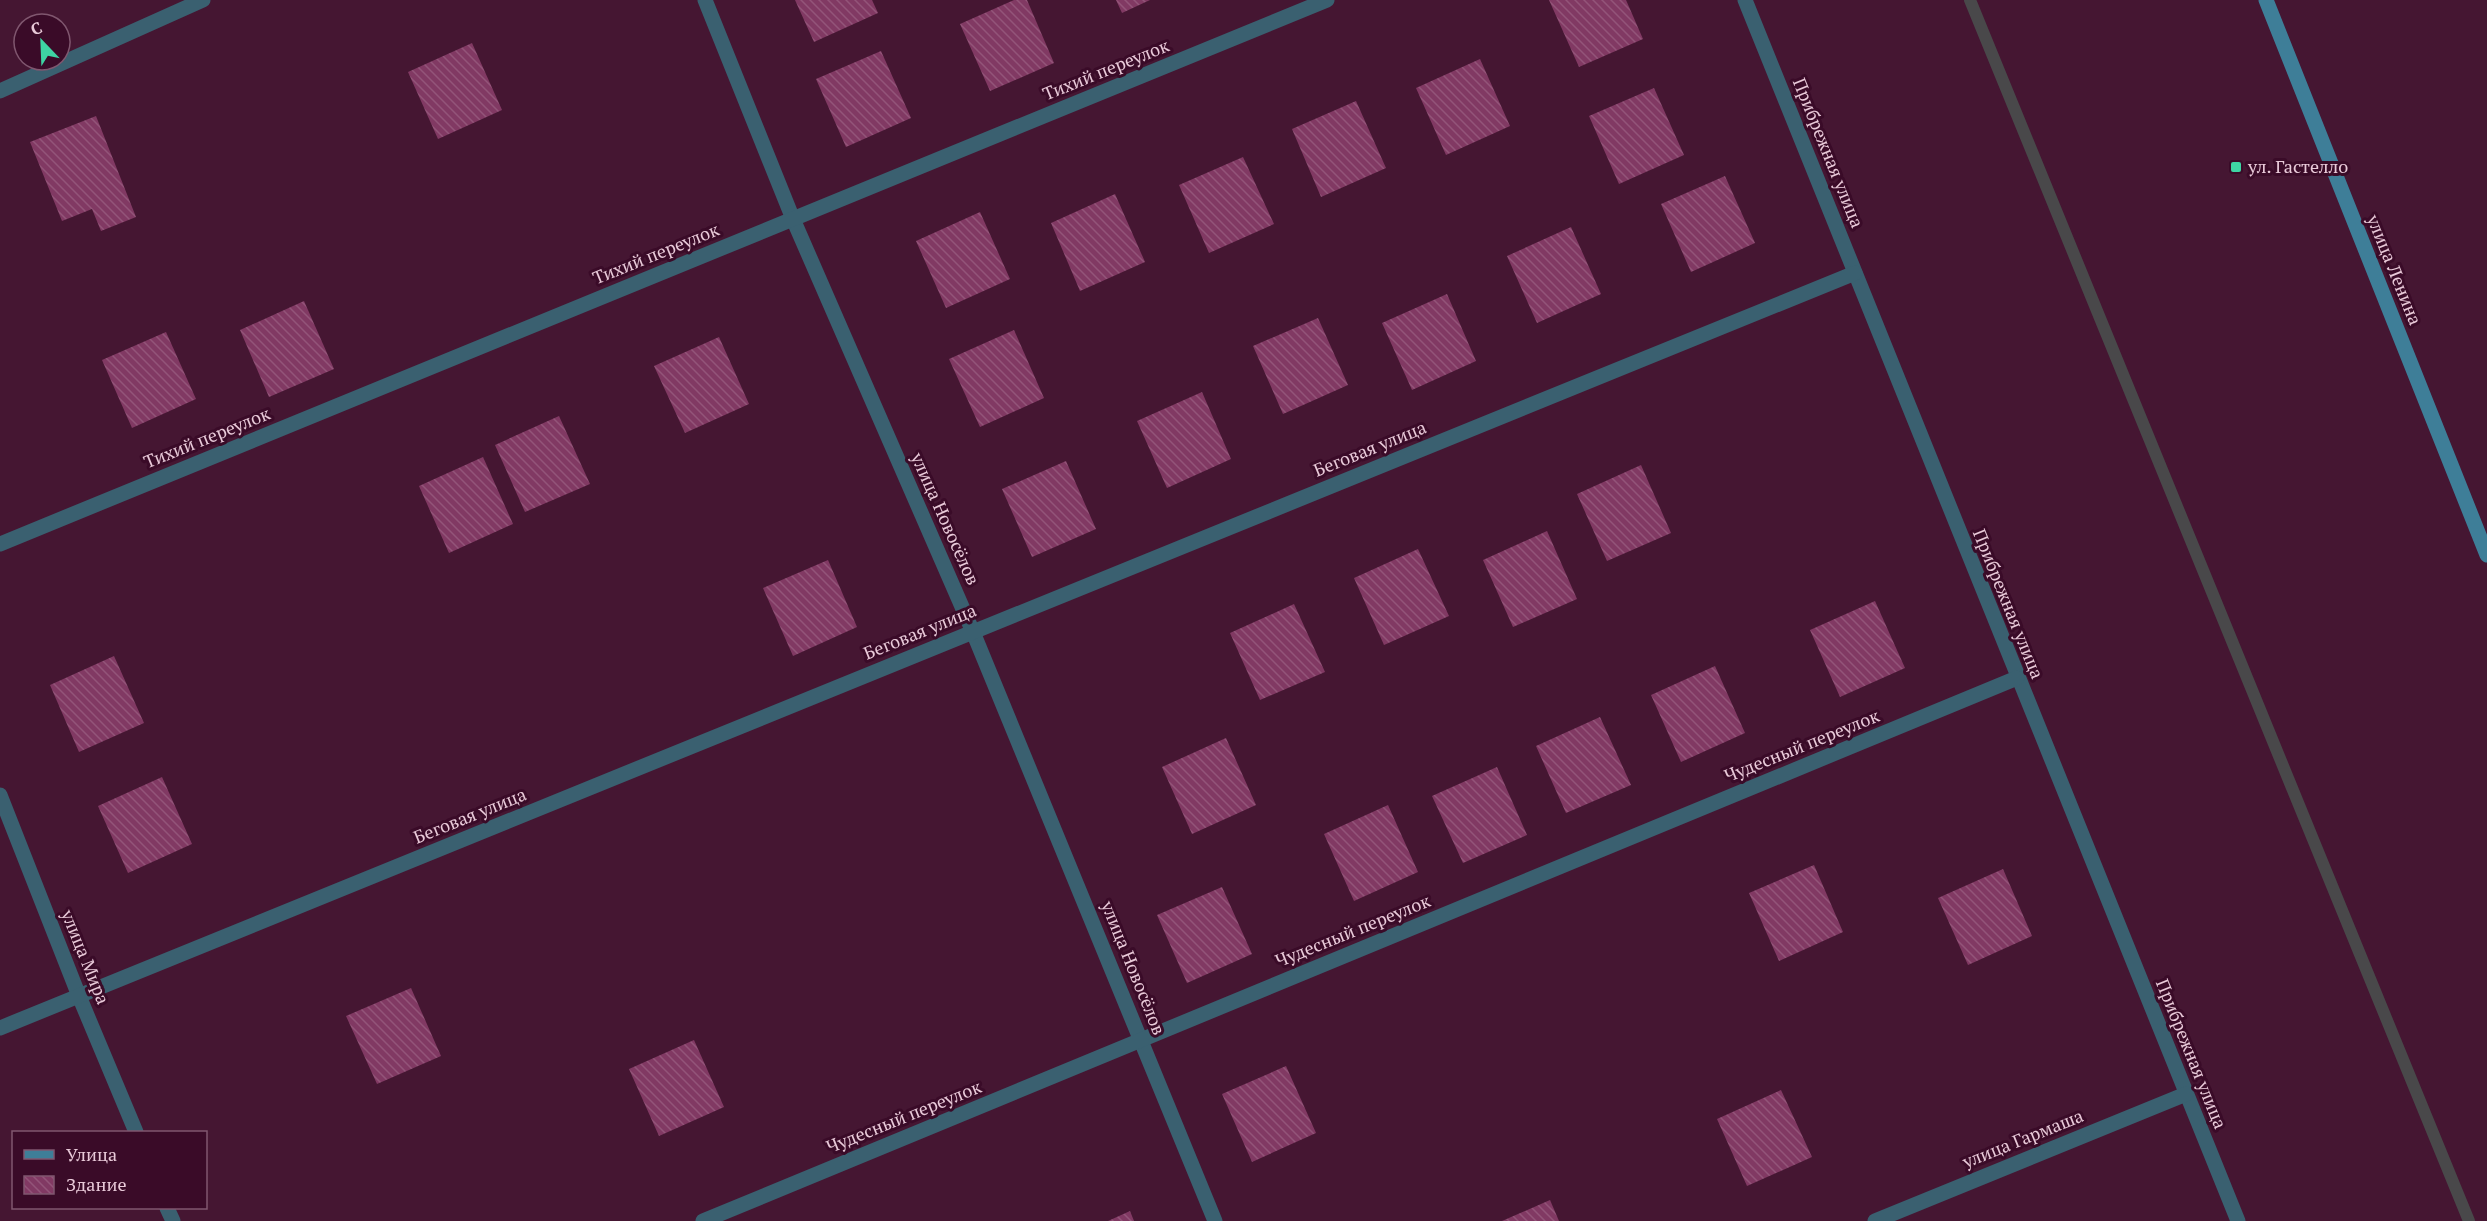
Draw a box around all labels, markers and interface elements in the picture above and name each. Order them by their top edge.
north arrow [12,12,72,72]
text: С [27,16,45,40]
street label: Тихий переулок [1039,33,1173,105]
street label: Прибрежная улица [1788,74,1870,231]
place label: ул. Гастелло [2247,154,2348,178]
marker: ул. Гастелло [2229,160,2243,174]
street label: улица Ленина [2362,210,2428,328]
street label: Тихий переулок [589,217,723,289]
street label: Тихий переулок [140,401,274,473]
street label: Беговая улица [1310,415,1430,482]
street label: улица Новосёлов [906,448,986,589]
street label: Прибрежная улица [1968,525,2050,682]
street label: Беговая улица [860,598,980,665]
street label: Чудесный переулок [1721,703,1883,787]
street label: Беговая улица [410,782,530,849]
street label: Чудесный переулок [1272,888,1434,972]
street label: улица Новосёлов [1096,896,1172,1038]
street label: улица Мира [56,905,116,1007]
street label: Прибрежная улица [2151,975,2233,1132]
street label: Чудесный переулок [823,1074,985,1158]
street label: улица Гармаша [1958,1103,2087,1174]
legend [12,1131,207,1209]
text: Улица [66,1142,117,1166]
text: Здание [66,1172,126,1196]

